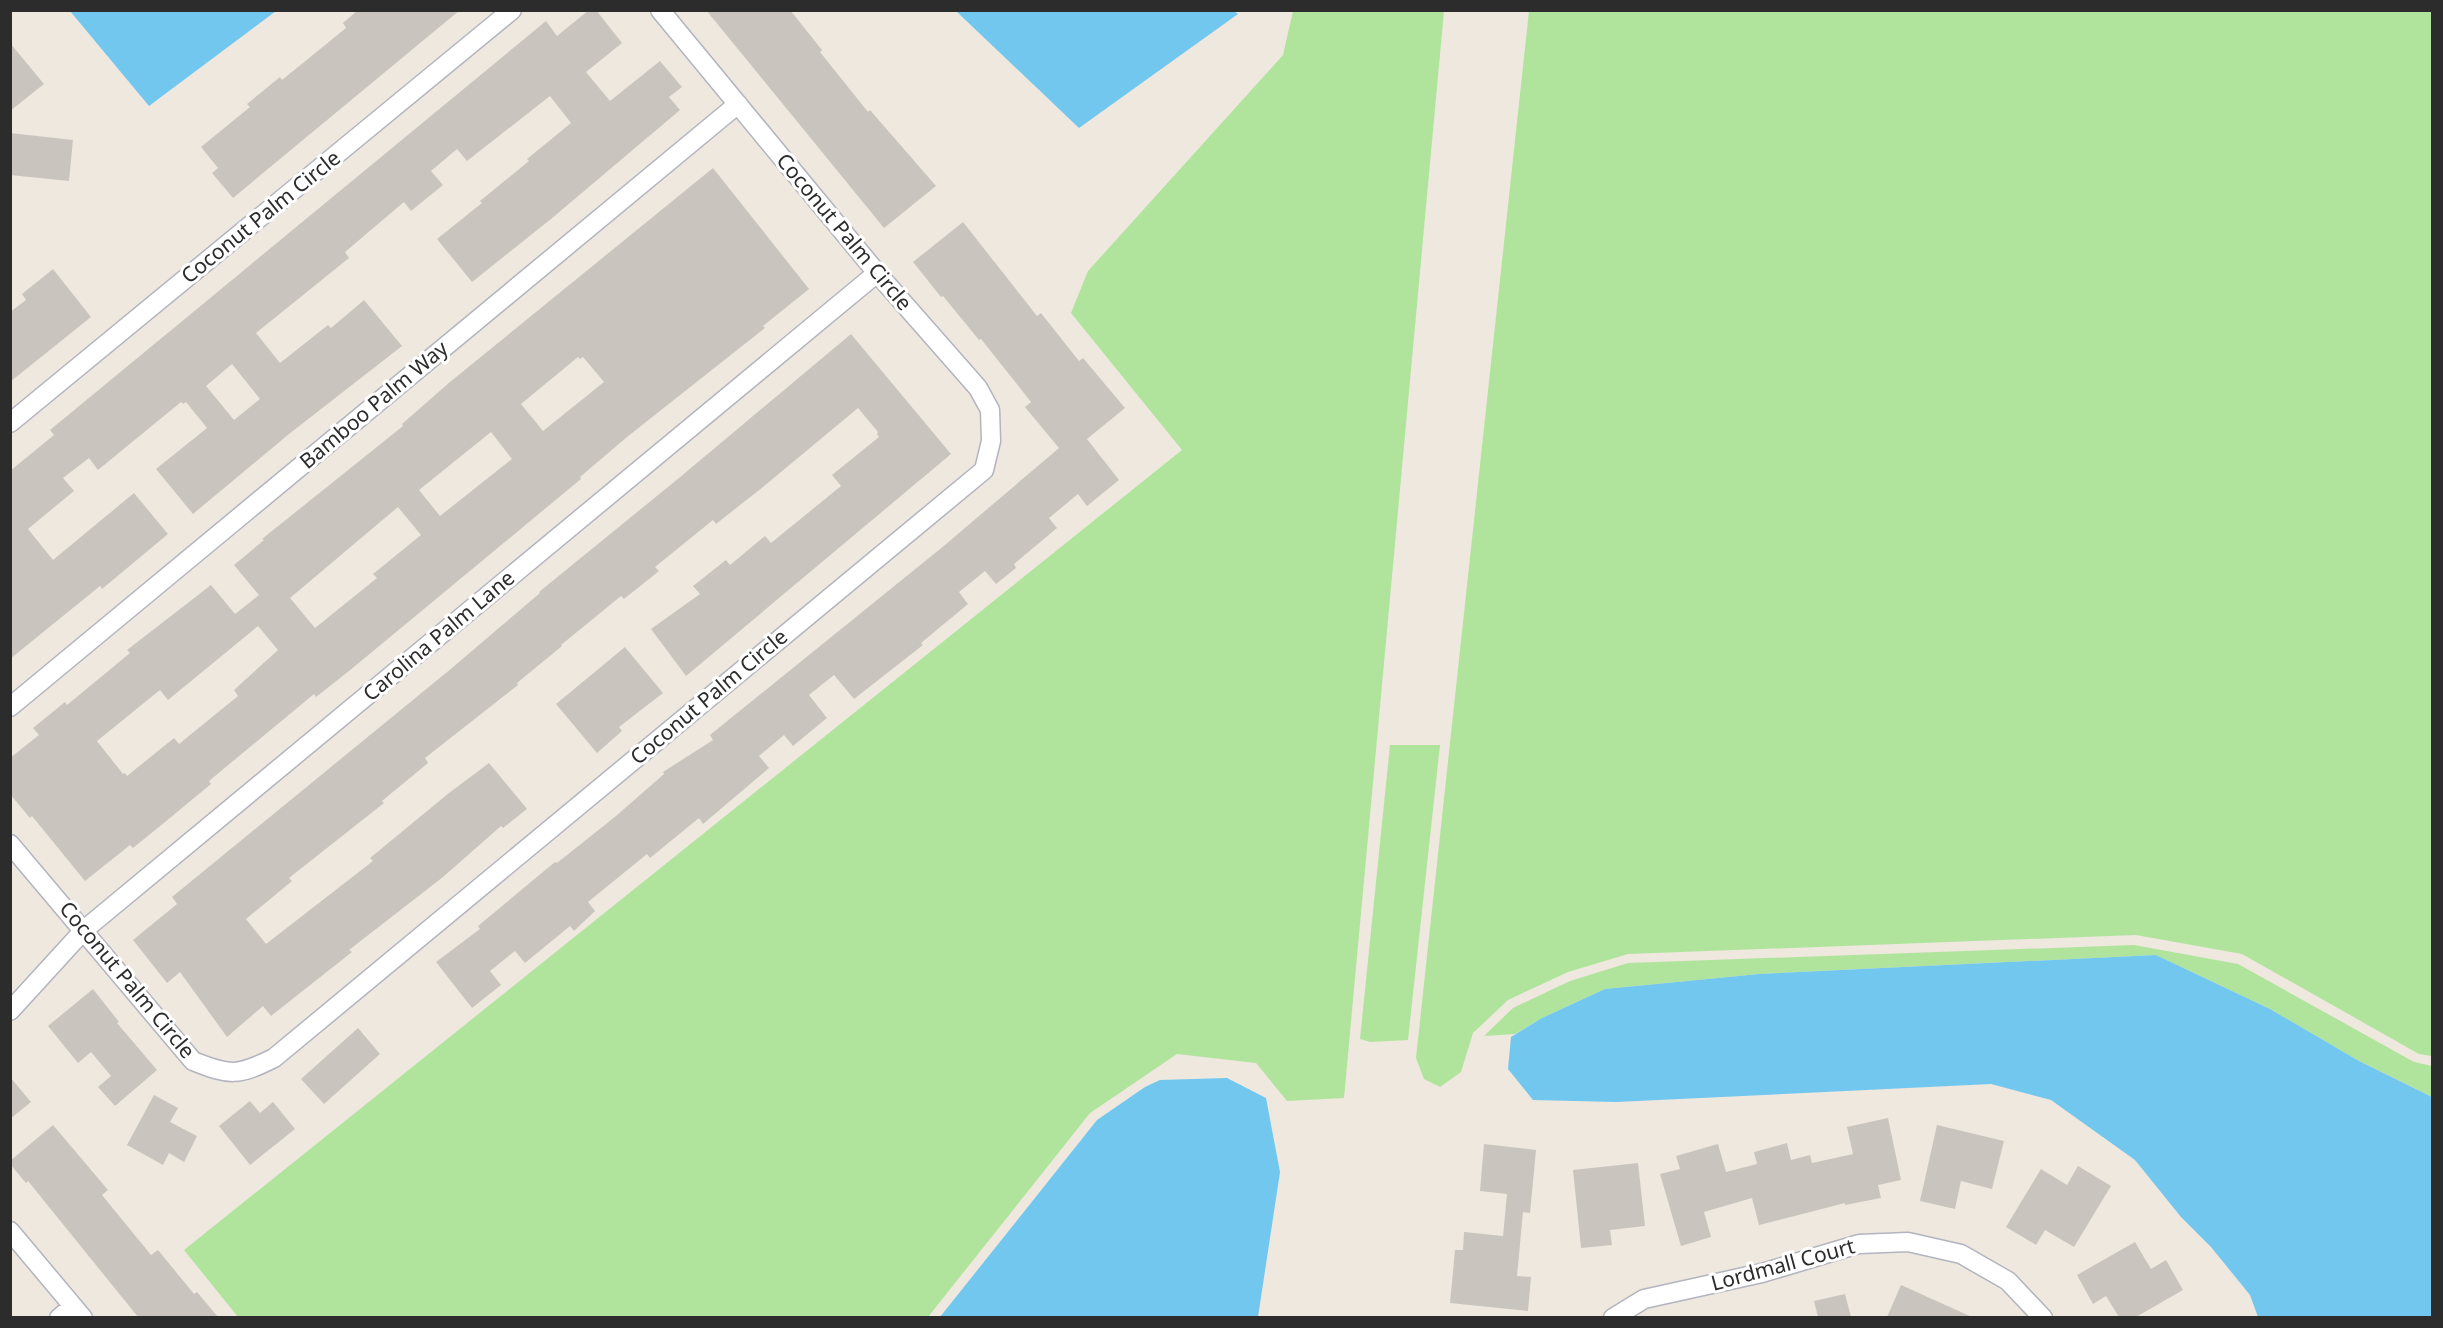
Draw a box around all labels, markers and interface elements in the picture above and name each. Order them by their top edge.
street label: Coconut Palm Circle [175,143,346,289]
street label: Coconut Palm Circle [771,147,919,316]
street label: Bamboo Palm Way [293,334,454,475]
street label: Carolina Palm Lane [357,564,520,707]
street label: Coconut Palm Circle [624,622,793,770]
street label: Coconut Palm Circle [54,895,202,1064]
street label: Lordmall Court [1708,1231,1858,1297]

